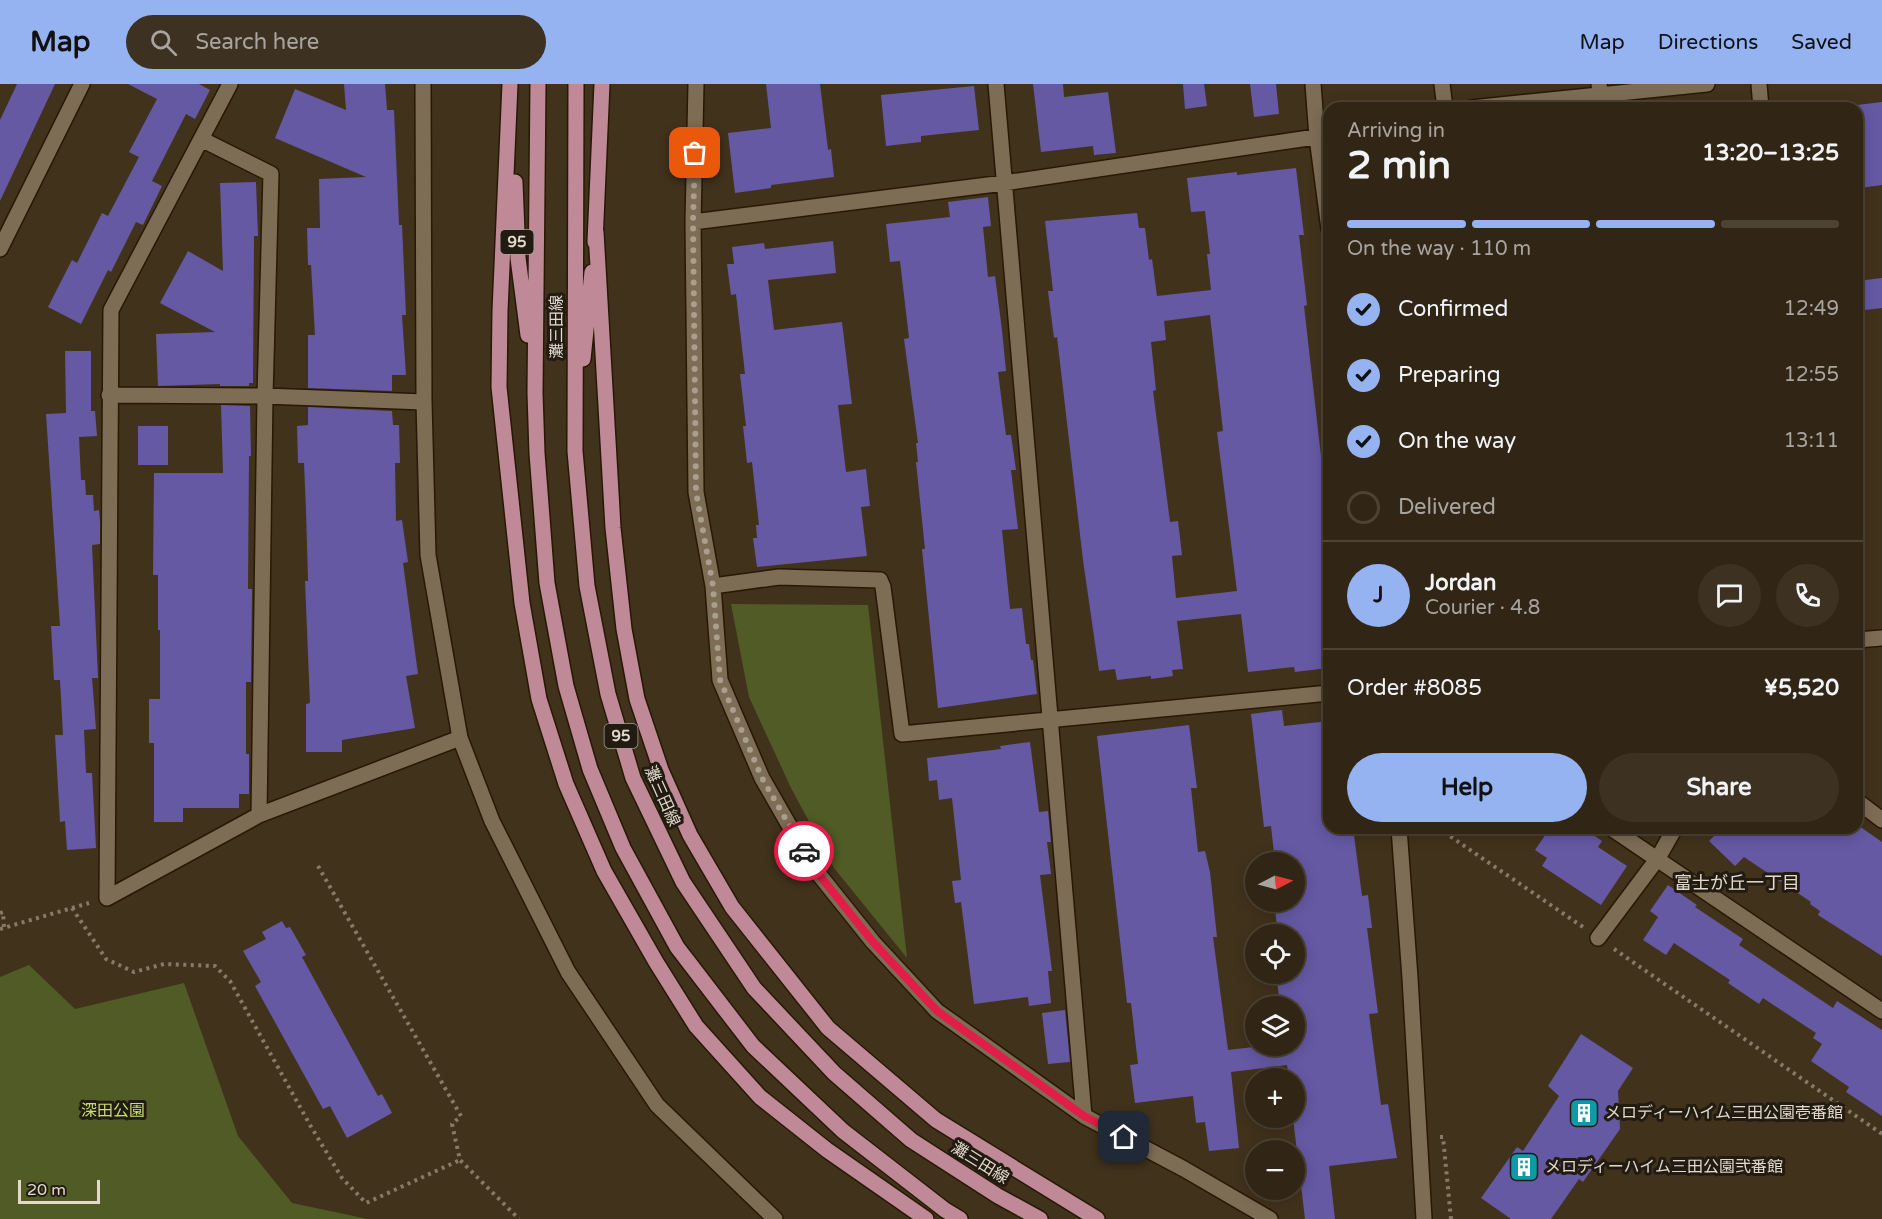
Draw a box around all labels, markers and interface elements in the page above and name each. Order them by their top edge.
search box [126,15,546,69]
text: Map [30,25,90,59]
icon: search [147,26,180,59]
text: Search here [195,29,319,55]
text: Map [1579,30,1625,55]
text: Directions [1658,30,1758,55]
text: Saved [1791,30,1852,55]
text: Arriving in [1347,119,1445,143]
pin [669,127,720,178]
icon: bag [678,136,711,169]
text: 13:20–13:25 [1702,140,1839,166]
text: 2 min [1347,142,1451,189]
road number: 95 [500,230,534,254]
text: On the way · 110 m [1347,237,1531,261]
icon: check [1347,293,1380,326]
street label: 灘三田線 [547,295,567,359]
text: Confirmed [1398,296,1508,322]
text: 12:49 [1784,297,1839,321]
icon: check [1347,359,1380,392]
text: Preparing [1398,362,1501,388]
text: 12:55 [1784,363,1839,387]
icon: check [1347,425,1380,458]
text: On the way [1398,428,1516,454]
text: 13:11 [1784,429,1839,453]
text: Delivered [1398,494,1496,520]
button: chat [1698,564,1761,627]
button: phone [1776,564,1839,627]
text: Jordan [1425,570,1496,596]
text: J [1373,582,1384,608]
text: Courier · 4.8 [1425,596,1540,620]
text: Order #8085 [1347,675,1482,701]
text: ¥5,520 [1764,675,1839,701]
road number: 95 [604,724,638,748]
button: Help [1347,753,1587,822]
button: Share [1599,753,1839,822]
street label: 灘三田線 [640,763,684,829]
courier [774,821,834,881]
icon: car [788,835,821,868]
north arrow [1245,852,1305,912]
map controls [1245,852,1305,1200]
district label: 富士が丘一丁目 [1674,872,1800,894]
button: locate [1245,924,1305,984]
button: layers [1245,996,1305,1056]
button: + [1245,1068,1305,1128]
building icon: メロディーハイム三田公園壱番館 [1568,1097,1600,1129]
park label: 深田公園 [81,1101,145,1121]
place label: メロディーハイム三田公園壱番館 [1605,1103,1843,1123]
pin [1098,1111,1149,1162]
icon: home [1107,1120,1140,1153]
street label: 灘三田線 [948,1138,1012,1188]
button: − [1245,1140,1305,1200]
building icon: メロディーハイム三田公園弐番館 [1508,1151,1540,1183]
place label: メロディーハイム三田公園弐番館 [1545,1157,1783,1177]
scale bar [18,1177,100,1204]
text: 20 m [27,1180,66,1200]

